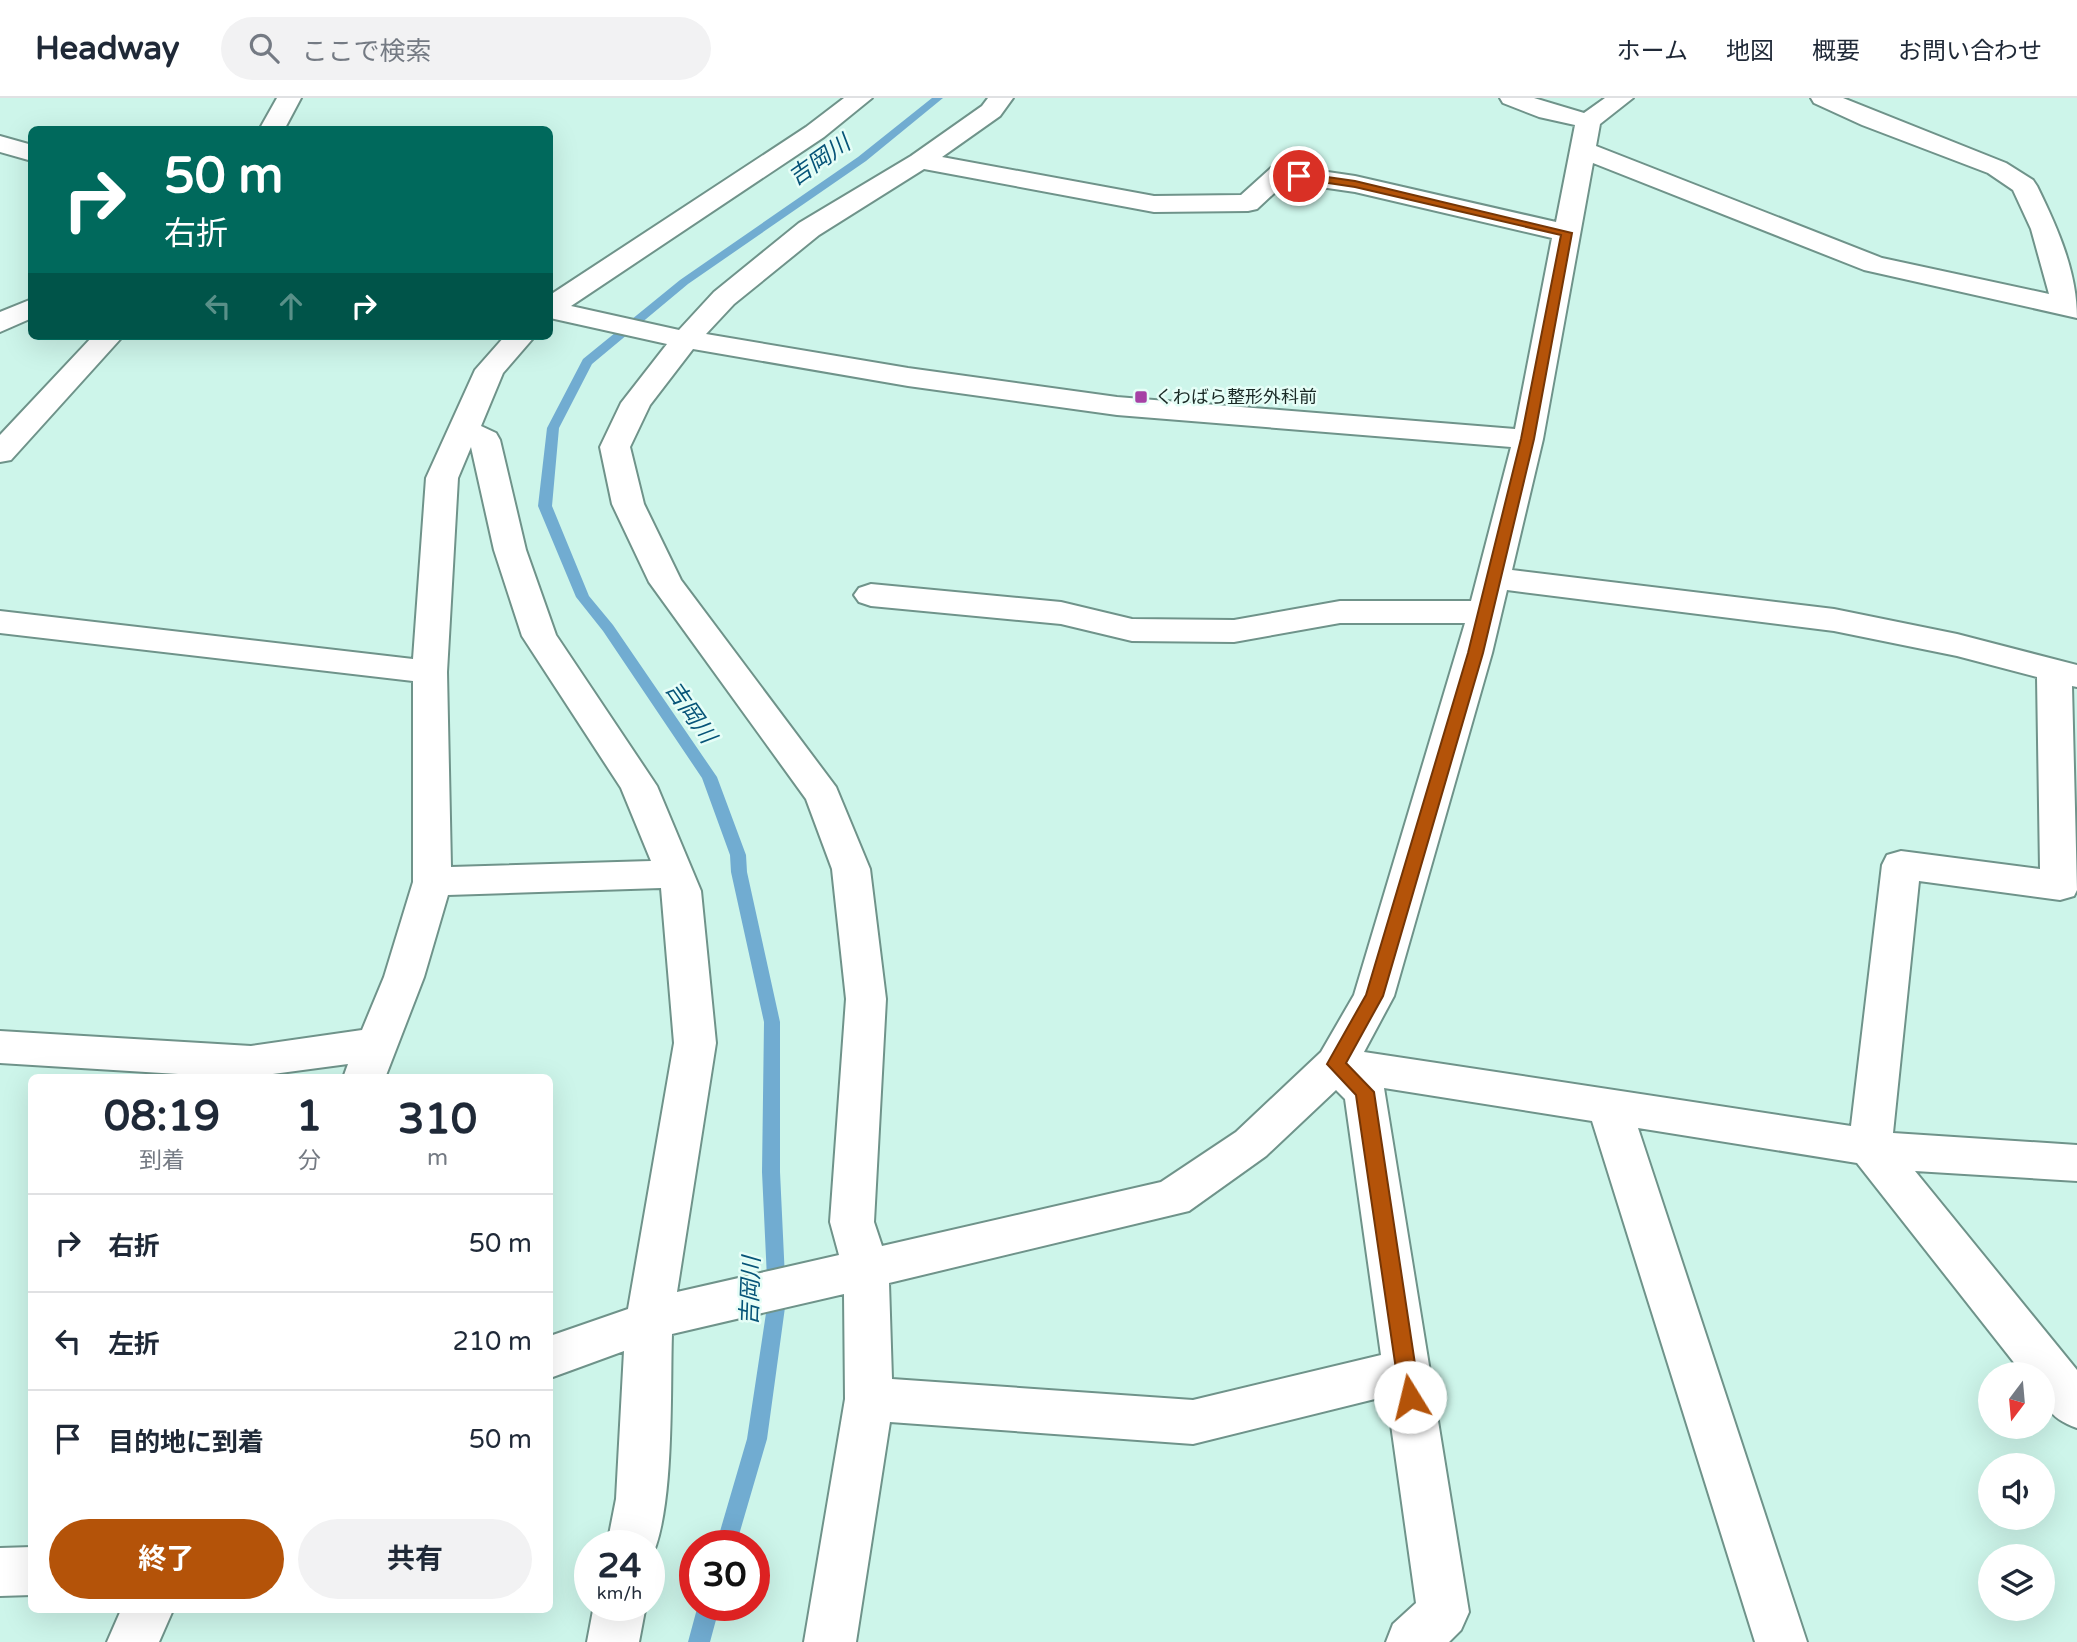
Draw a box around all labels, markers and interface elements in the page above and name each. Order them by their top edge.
search box [221,17,711,80]
text: Headway [35,29,179,68]
icon: search [245,29,283,67]
text: ここで検索 [301,36,431,67]
text: ホーム [1617,37,1688,66]
text: 地図 [1726,37,1774,66]
text: 概要 [1812,37,1860,66]
text: お問い合わせ [1898,37,2042,66]
water label: 吉岡川 [783,128,858,192]
pin [1269,146,1329,206]
text: 50 m [164,147,283,206]
icon: right [49,154,140,245]
icon: arrive [1280,157,1318,195]
text: 右折 [164,215,228,253]
icon: left [199,287,237,325]
icon: ahead [272,287,310,325]
icon: right [345,287,383,325]
place label: くわばら整形外科前 [1155,386,1317,408]
marker: くわばら整形外科前 [1133,389,1149,405]
water label: 吉岡川 [659,676,723,751]
text: 08:19 [104,1091,220,1142]
text: 1 [296,1091,322,1142]
text: 310 [398,1094,477,1145]
text: m [427,1144,448,1172]
text: 到着 [139,1147,185,1175]
text: 分 [298,1147,321,1175]
icon: right [49,1224,87,1262]
text: 50 m [469,1228,532,1259]
text: 右折 [108,1231,160,1262]
water label: 吉岡川 [736,1253,766,1326]
icon: left [49,1322,87,1360]
text: 210 m [452,1326,532,1357]
text: 左折 [108,1329,160,1360]
position arrow [1373,1360,1447,1434]
north arrow [1978,1362,2054,1438]
map controls [1978,1362,2055,1621]
icon: arrive [49,1420,87,1458]
text: 50 m [469,1424,532,1455]
text: 目的地に到着 [108,1427,264,1458]
button: sound [1978,1453,2055,1530]
button: 終了 [49,1519,284,1599]
button: 共有 [298,1519,532,1599]
speed limit sign: 30 [679,1530,770,1621]
button: layers [1978,1544,2055,1621]
text: 24 [598,1545,641,1587]
text: km/h [597,1582,642,1604]

